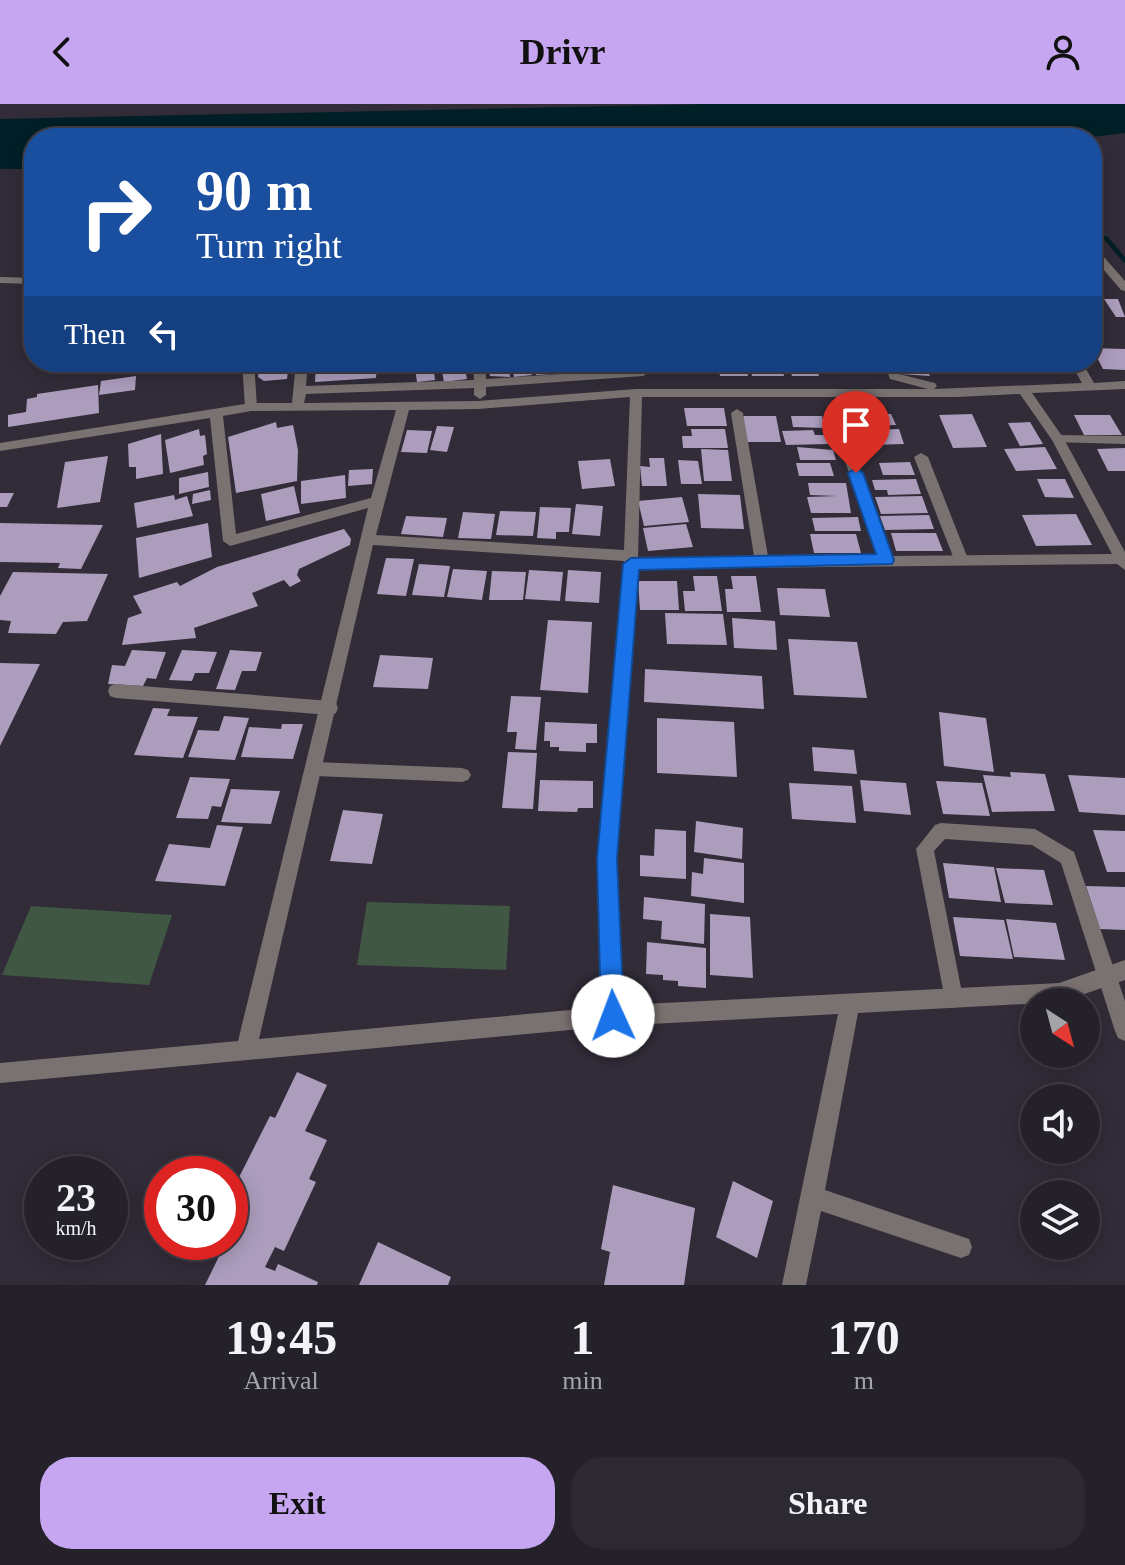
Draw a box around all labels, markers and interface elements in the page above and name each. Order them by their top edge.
icon: back [40,30,84,74]
icon: person [1041,30,1085,74]
text: Drivr [520,32,605,72]
icon: right [64,160,168,264]
text: 90 m [196,160,313,222]
text: Turn right [196,226,342,266]
icon: left [142,312,186,356]
text: Then [64,317,126,350]
pin [822,391,890,473]
icon: arrive [834,403,878,447]
position arrow [571,974,655,1058]
north arrow [1020,988,1100,1068]
map controls [1020,988,1100,1260]
button: sound [1020,1084,1100,1164]
speed limit sign: 30 [144,1156,248,1260]
text: 23 [56,1175,96,1220]
button: layers [1020,1180,1100,1260]
text: km/h [55,1217,97,1239]
text: 19:45 [225,1311,337,1364]
text: 1 [570,1311,594,1364]
text: 170 [828,1311,900,1364]
text: Arrival [244,1366,319,1395]
text: min [562,1366,603,1395]
text: m [854,1366,874,1395]
button: Exit [40,1457,555,1549]
button: Share [571,1457,1085,1549]

